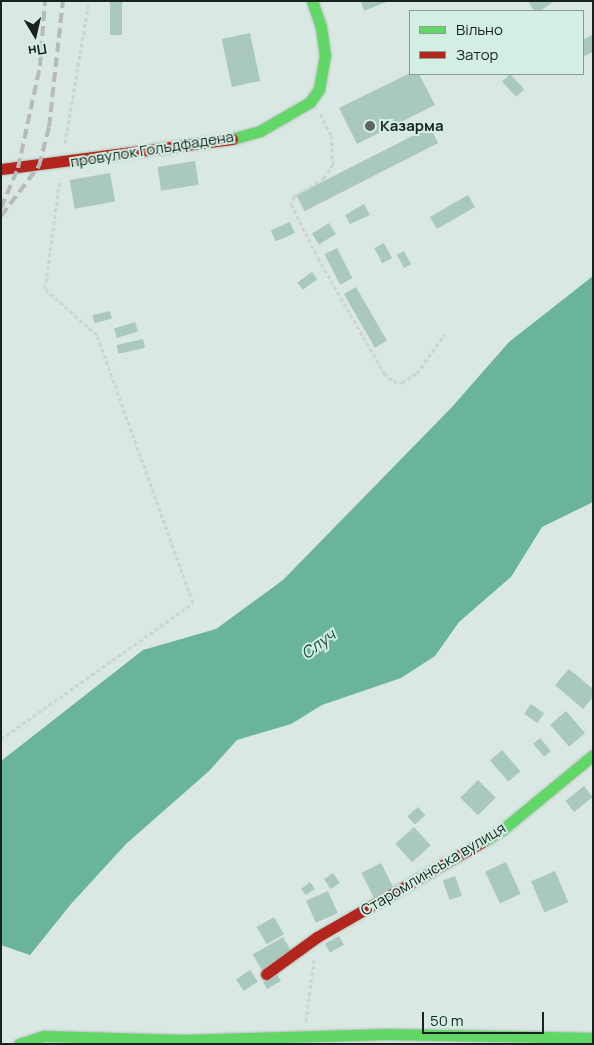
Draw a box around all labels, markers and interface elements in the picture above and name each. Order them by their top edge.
north arrow [10,10,60,60]
legend [409,10,584,75]
text: Вільно [456,19,503,40]
text: Пн [27,39,48,61]
text: Затор [456,44,498,65]
place label: Казарма [380,117,444,135]
marker: Казарма [364,120,376,132]
street label: провулок Гольдфадена [69,127,235,171]
water label: Случ [297,625,339,663]
street label: Старомлинська вулиця [357,819,509,919]
scale bar [424,1002,546,1034]
text: 50 m [430,1010,464,1031]

